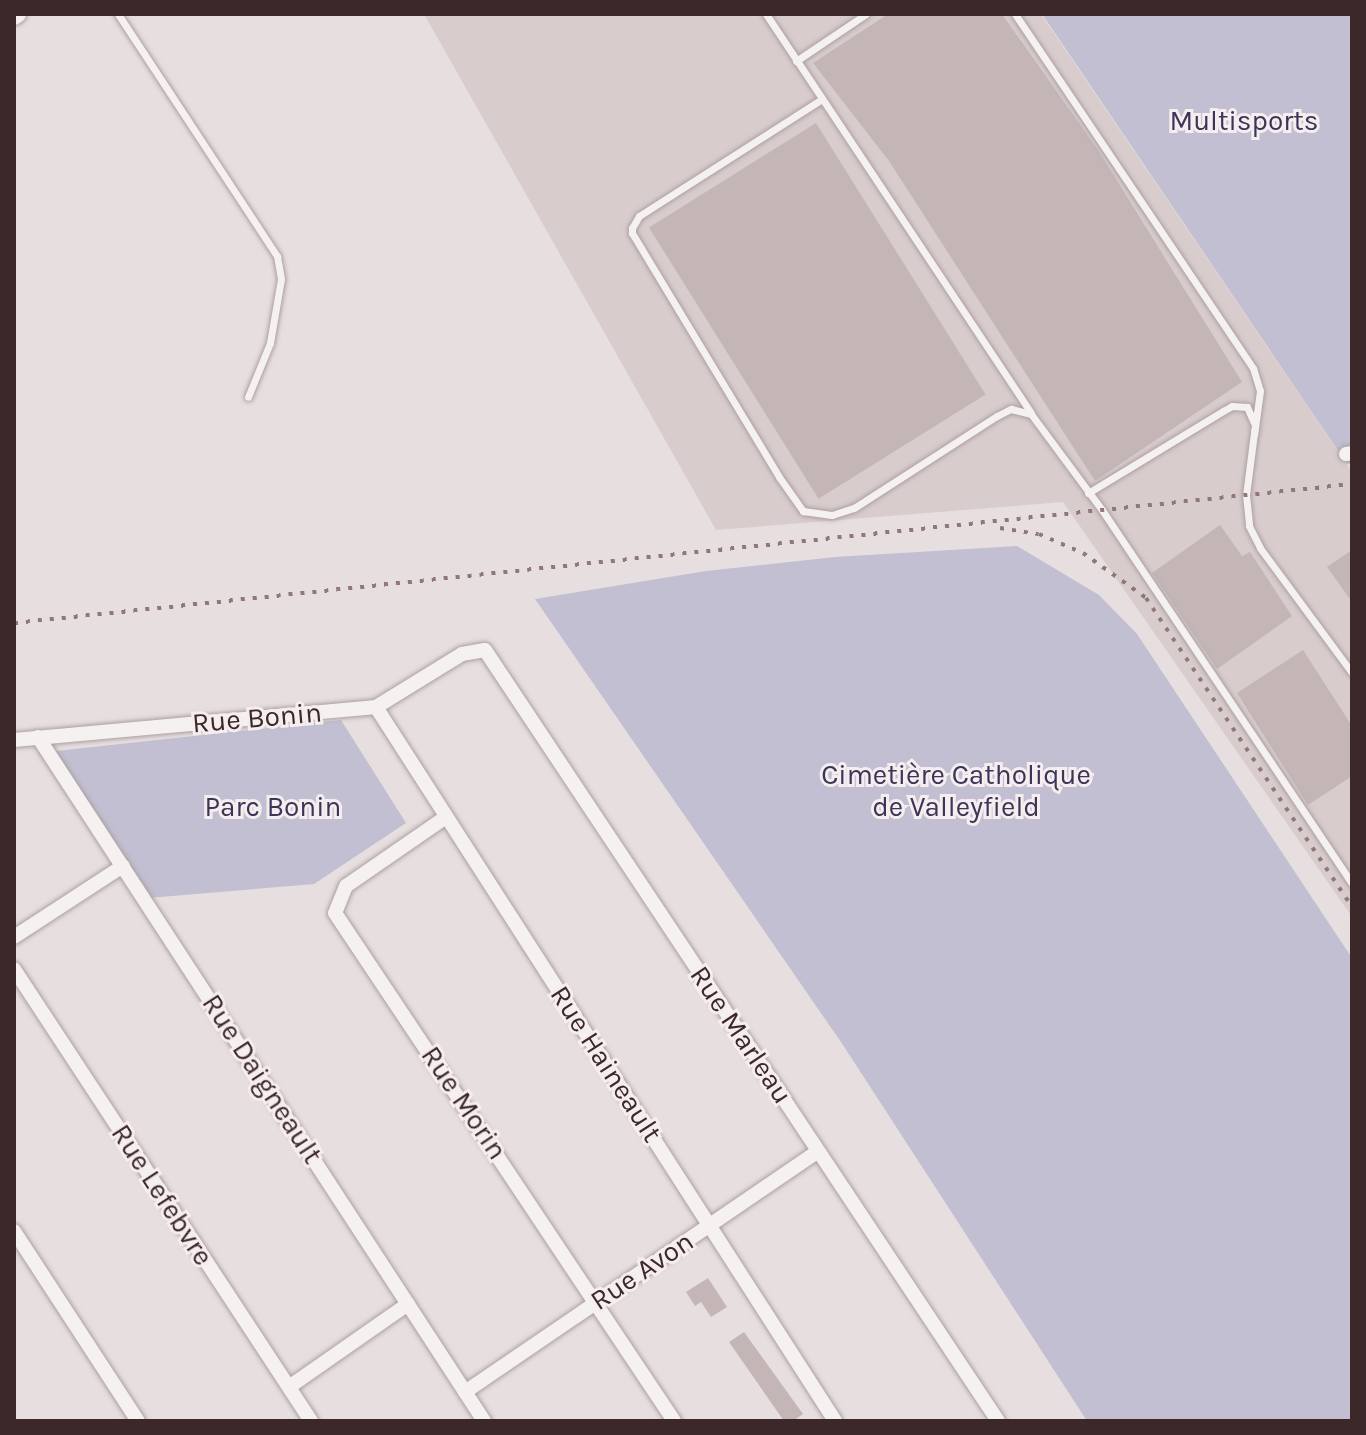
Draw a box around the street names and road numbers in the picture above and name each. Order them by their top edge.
street label: Rue Bonin [191,696,323,740]
street label: Rue Marleau [683,960,799,1110]
street label: Rue Haineault [543,980,669,1148]
street label: Rue Daigneault [195,988,329,1170]
street label: Rue Morin [414,1040,514,1166]
street label: Rue Lefebvre [104,1118,220,1272]
street label: Rue Avon [584,1224,700,1318]

